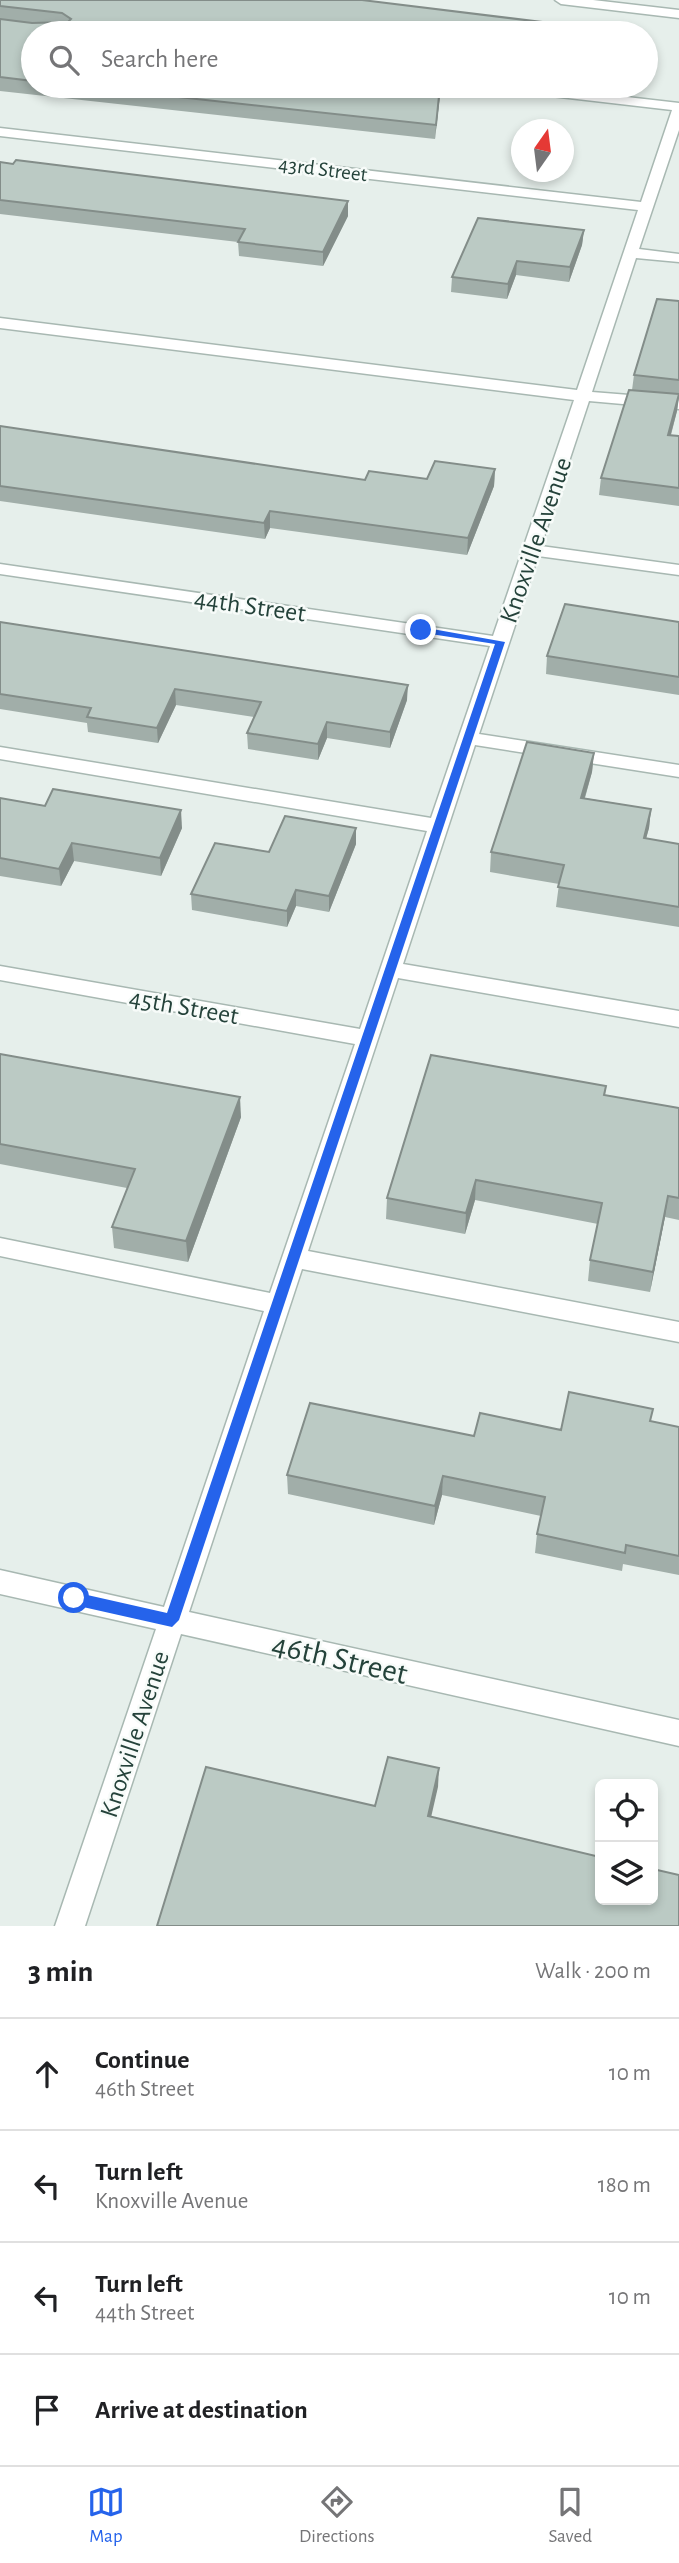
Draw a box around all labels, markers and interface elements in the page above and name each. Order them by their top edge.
search box [21,21,658,98]
icon: search [45,41,83,79]
text: Search here [101,46,219,72]
north arrow [511,119,574,182]
street label: 43rd Street [277,154,369,185]
street label: Knoxville Avenue [495,454,576,626]
street label: 44th Street [192,585,307,627]
route end [405,614,436,645]
street label: 45th Street [127,985,241,1029]
route start [58,1582,89,1613]
street label: 46th Street [269,1628,411,1690]
street label: Knoxville Avenue [96,1648,174,1821]
map controls [595,1779,658,1905]
button: locate [595,1779,658,1842]
button: layers [595,1842,658,1905]
text: 3 min [28,1957,93,1987]
text: Walk · 200 m [535,1960,651,1983]
text: Continue [95,2047,190,2073]
icon: ahead [28,2055,66,2093]
text: 10 m [609,2062,651,2085]
text: 46th Street [95,2078,194,2101]
text: Turn left [95,2159,183,2185]
icon: left [28,2167,66,2205]
text: 180 m [598,2174,651,2197]
text: Knoxville Avenue [95,2190,248,2213]
text: Turn left [95,2271,183,2297]
icon: left [28,2279,66,2317]
text: 10 m [609,2286,651,2309]
text: 44th Street [95,2302,194,2325]
icon: arrive [28,2391,66,2429]
text: Arrive at destination [95,2397,308,2423]
tab: Map [87,2483,125,2548]
tab: Directions [299,2483,375,2548]
tab: Saved [549,2483,592,2548]

